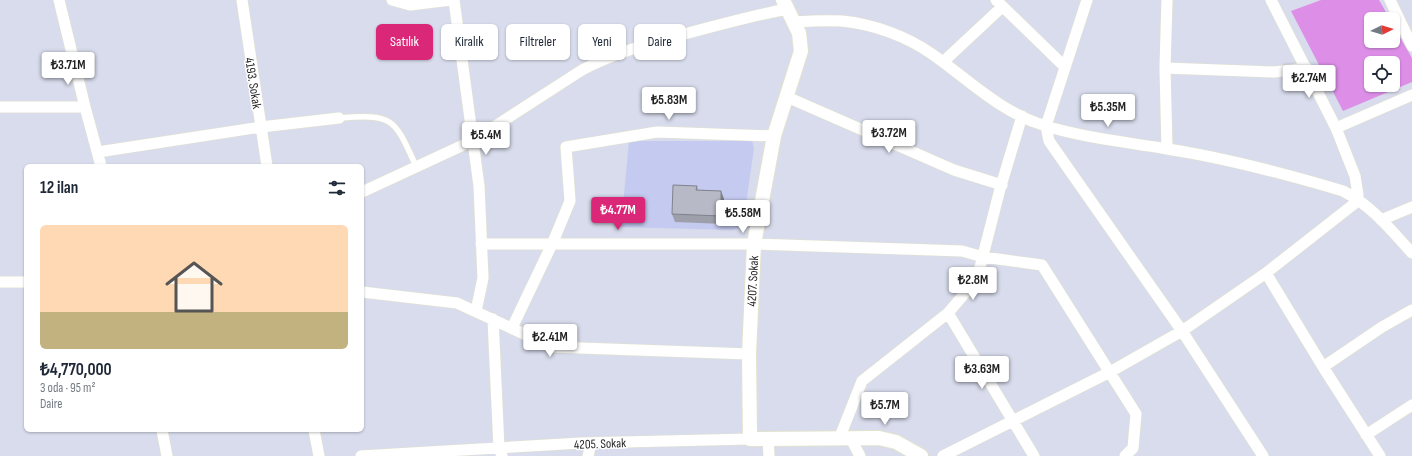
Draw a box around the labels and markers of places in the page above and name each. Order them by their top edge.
pin: ₺3.71M [35,52,101,86]
pin: ₺2.74M [1276,65,1342,99]
pin: ₺5.83M [636,87,702,121]
pin: ₺5.35M [1075,94,1141,128]
pin: ₺3.72M [856,120,922,154]
pin: ₺5.4M [458,122,514,156]
pin: ₺4.77M [585,197,651,231]
pin: ₺5.58M [710,200,776,234]
pin: ₺2.8M [945,267,1001,301]
pin: ₺2.41M [517,324,583,358]
pin: ₺3.63M [949,356,1015,390]
pin: ₺5.7M [857,392,913,426]

